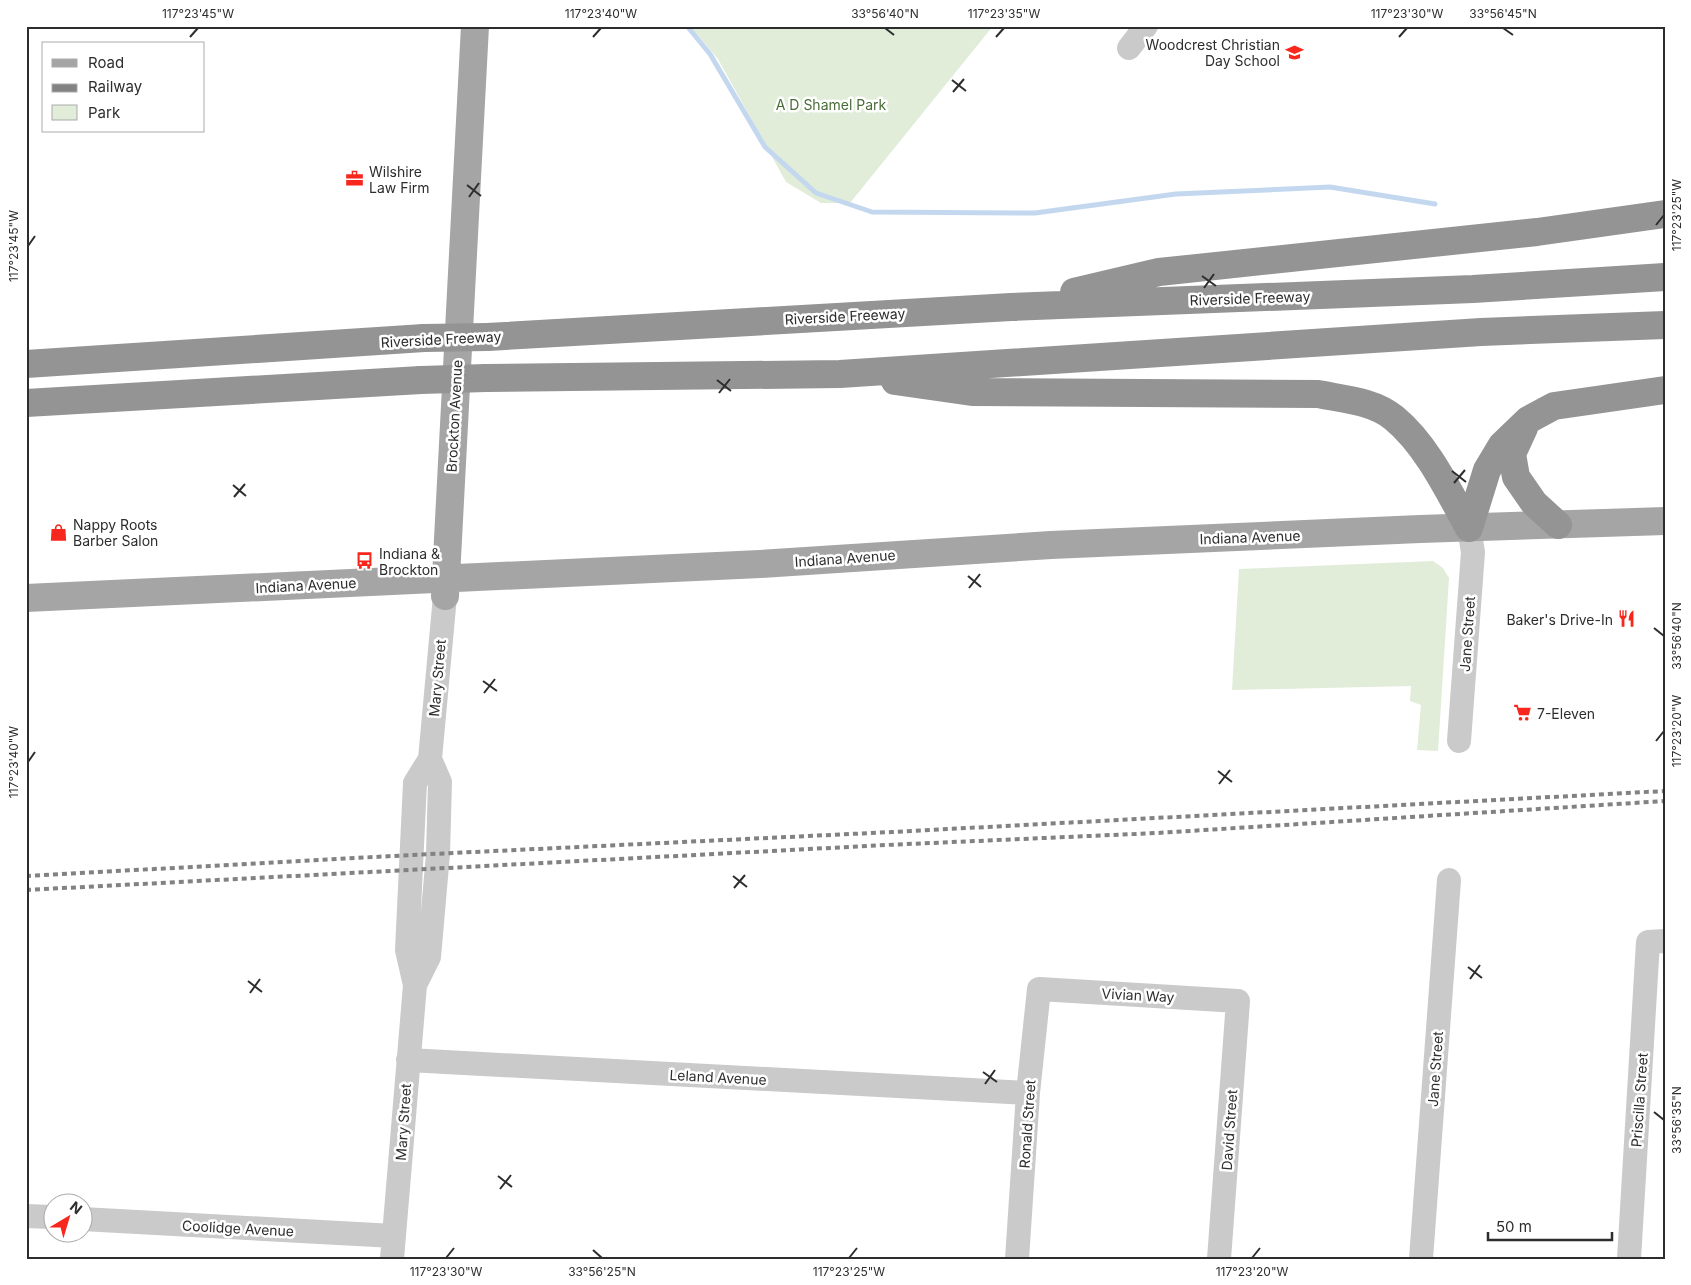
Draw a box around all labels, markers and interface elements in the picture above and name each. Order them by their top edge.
text: 117°23'45"W [162,6,234,21]
text: 117°23'40"W [565,6,637,21]
text: 33°56'40"N [851,6,919,21]
text: 117°23'35"W [968,6,1040,21]
text: 117°23'30"W [1371,6,1444,21]
text: 33°56'45"N [1469,6,1537,21]
place label: Woodcrest Christian Day School [1146,36,1280,69]
legend [42,42,205,132]
school or university icon: Woodcrest Christian Day School [1284,42,1304,62]
text: Road [88,53,124,72]
text: Railway [88,77,143,96]
park label: A D Shamel Park [776,96,887,113]
text: Park [88,103,121,122]
place label: Wilshire Law Firm [369,163,430,196]
office icon: Wilshire Law Firm [345,169,365,189]
text: 117°23'25"W [1669,179,1684,251]
text: 117°23'45"W [6,210,21,282]
street label: Riverside Freeway [1189,287,1311,309]
street label: Riverside Freeway [784,304,906,328]
street label: Riverside Freeway [380,327,502,351]
street label: Brockton Avenue [443,359,465,473]
place label: Nappy Roots Barber Salon [73,516,158,549]
shop icon: Nappy Roots Barber Salon [49,522,69,542]
street label: Indiana Avenue [1199,527,1301,547]
place label: Indiana & Brockton [379,545,440,578]
street label: Indiana Avenue [794,546,896,570]
bus stop icon: Indiana & Brockton [355,551,375,571]
street label: Indiana Avenue [255,574,357,596]
street label: Jane Street [1456,595,1478,672]
text: 33°56'40"N [1669,602,1684,670]
restaurant icon: Baker's Drive-In [1617,609,1637,629]
place label: Baker's Drive-In [1506,611,1613,628]
street label: Mary Street [425,638,449,717]
text: 117°23'20"W [1669,695,1684,767]
supermarket icon: 7-Eleven [1513,703,1533,723]
place label: 7-Eleven [1537,705,1595,722]
text: 117°23'40"W [6,726,21,798]
street label: Vivian Way [1101,985,1175,1005]
street label: Jane Street [1424,1030,1446,1107]
street label: Priscilla Street [1627,1052,1651,1148]
street label: Leland Avenue [669,1066,767,1088]
street label: Ronald Street [1015,1079,1039,1169]
street label: Mary Street [392,1082,414,1161]
text: 33°56'35"N [1669,1086,1684,1154]
street label: David Street [1218,1089,1240,1171]
north arrow [42,1192,92,1242]
text: N [67,1197,86,1217]
scale bar [1488,1210,1612,1242]
street label: Coolidge Avenue [182,1217,294,1239]
text: 50 m [1496,1217,1532,1236]
text: 117°23'30"W [410,1264,483,1279]
text: 33°56'25"N [568,1264,636,1279]
text: 117°23'25"W [813,1264,885,1279]
text: 117°23'20"W [1216,1264,1288,1279]

